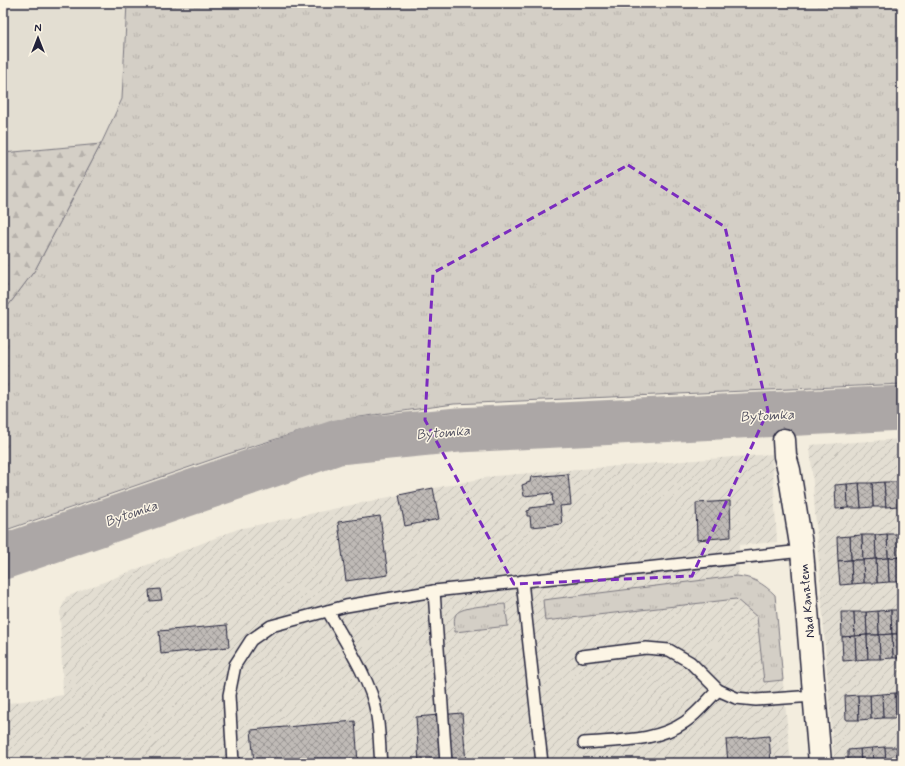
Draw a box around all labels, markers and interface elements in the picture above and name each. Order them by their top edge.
north arrow [18,18,58,58]
text: N [34,22,42,36]
water label: Bytomka [740,406,795,426]
water label: Bytomka [415,422,471,444]
water label: Bytomka [103,497,160,531]
street label: Nad Kanałem [796,563,819,639]

